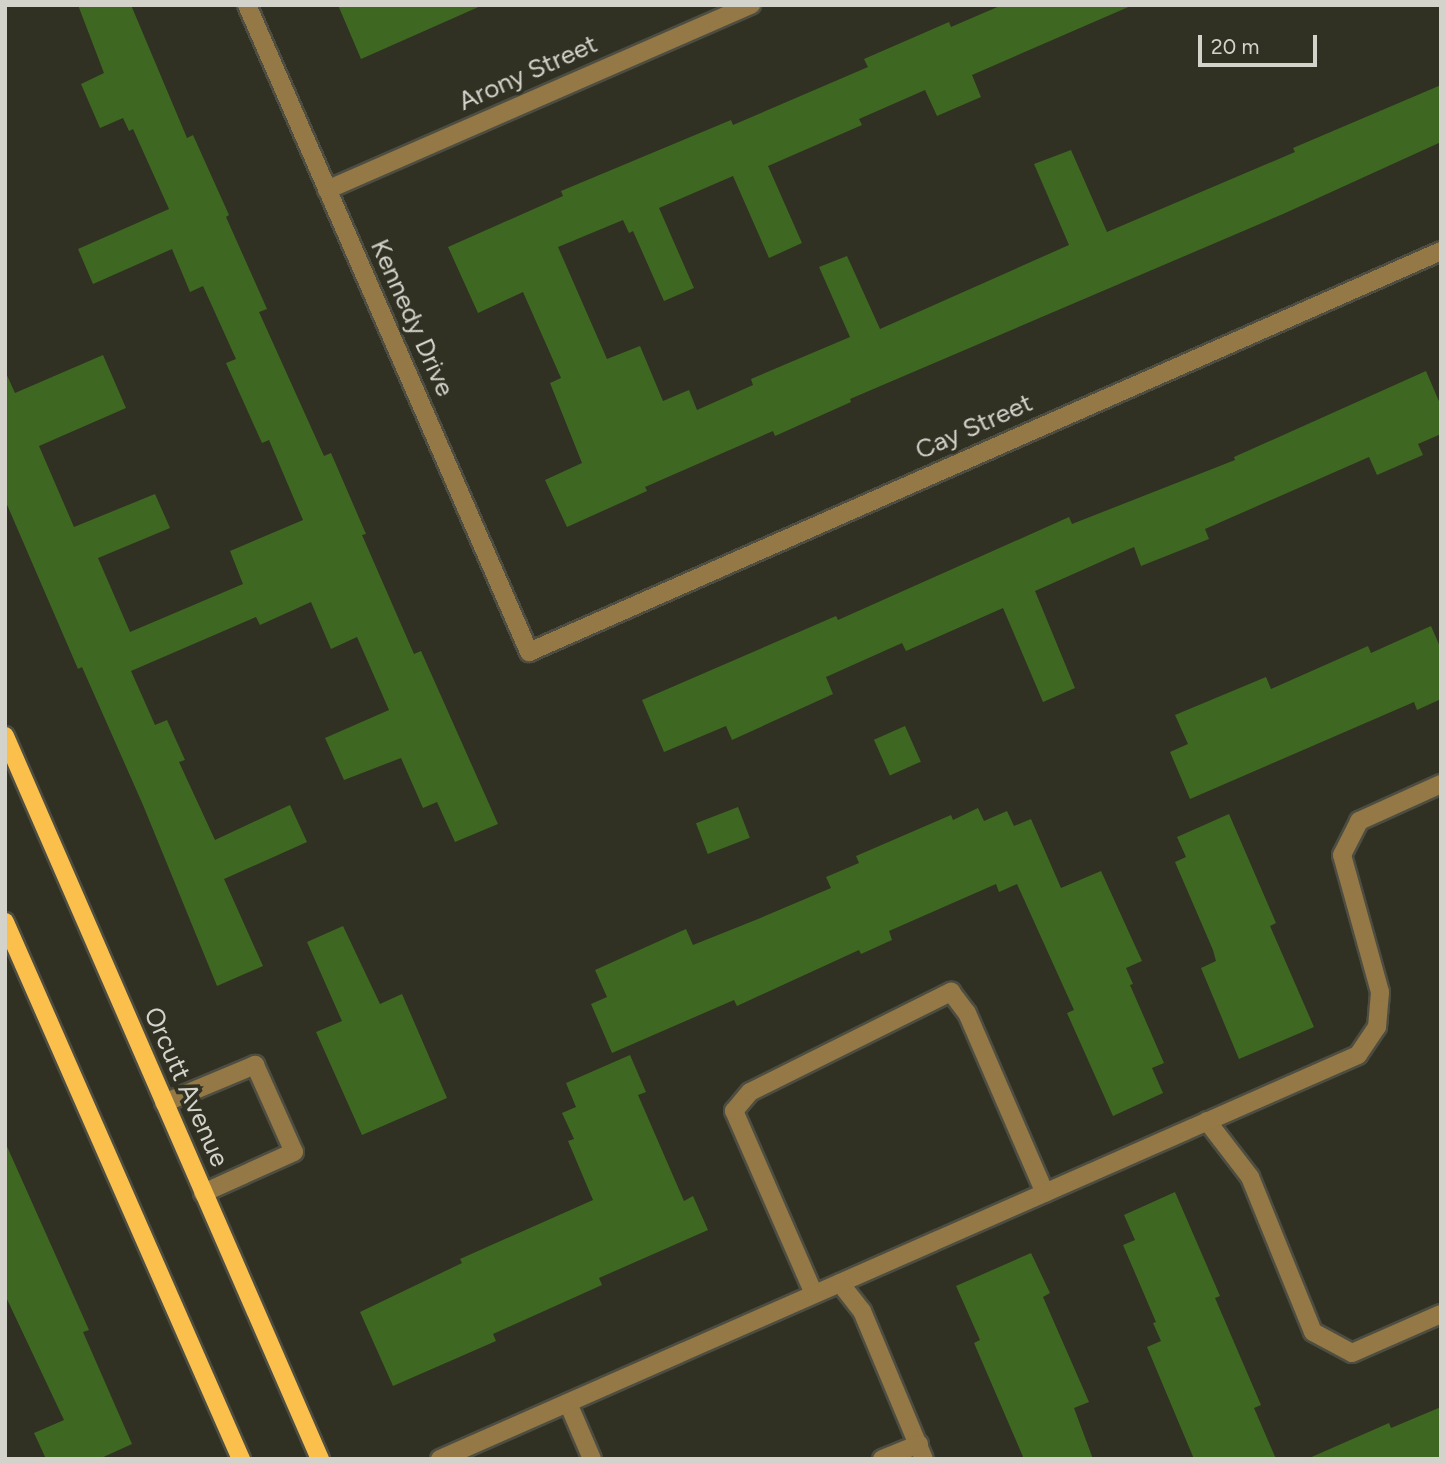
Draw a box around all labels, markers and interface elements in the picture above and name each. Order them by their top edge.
scale bar [1201,21,1320,65]
street label: Arony Street [454,29,602,117]
text: 20 m [1211,34,1259,59]
street label: Kennedy Drive [363,235,461,401]
street label: Cay Street [911,387,1037,467]
street label: Orcutt Avenue [137,1002,235,1172]

